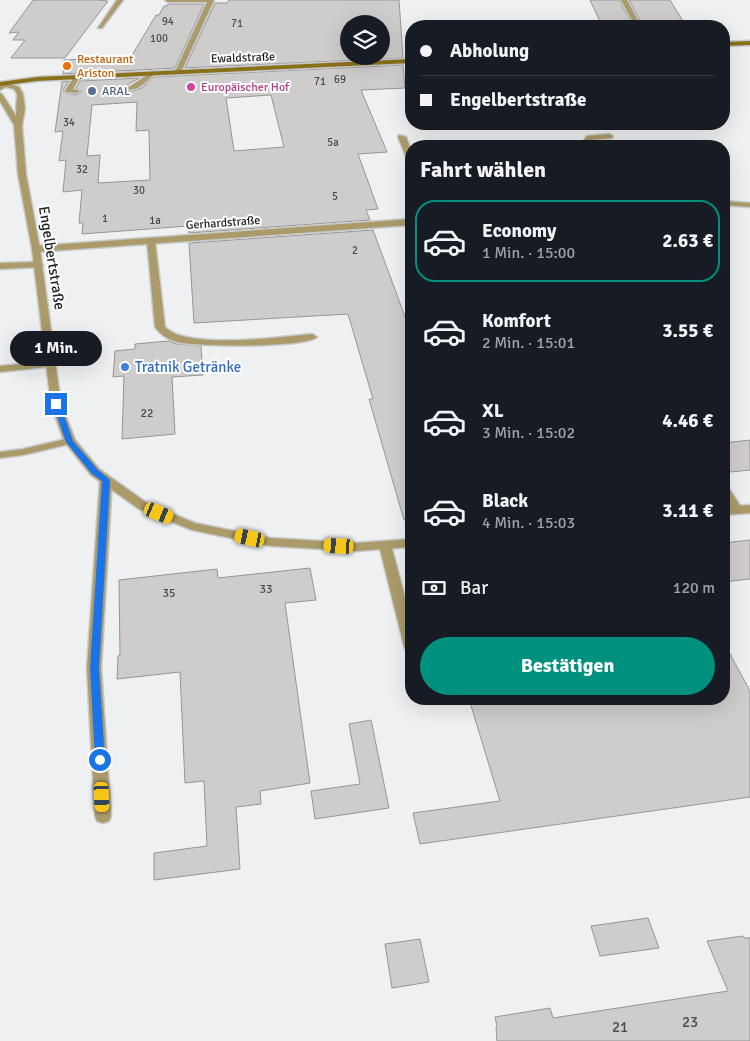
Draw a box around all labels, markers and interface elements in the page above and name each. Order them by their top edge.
house number: 94 [162,15,174,28]
map controls [340,15,390,65]
button: layers [340,15,390,65]
house number: 71 [231,17,243,30]
house number: 100 [150,32,168,45]
text: Abholung [450,39,529,63]
street label: Ewaldstraße [211,49,275,67]
place label: Restaurant Ariston [77,52,133,81]
marker: Restaurant Ariston [61,60,73,72]
house number: 69 [334,73,346,86]
house number: 71 [314,75,326,88]
place label: Europäischer Hof [201,80,290,95]
marker: Europäischer Hof [185,81,197,93]
place label: ARAL [102,84,130,99]
marker: ARAL [86,85,98,97]
text: Engelbertstraße [450,88,586,112]
house number: 34 [63,116,75,129]
house number: 5a [327,136,339,149]
text: Fahrt wählen [420,156,546,183]
house number: 32 [76,163,88,176]
house number: 30 [133,184,145,197]
house number: 5 [332,190,338,203]
street label: Engelbertstraße [35,205,69,311]
house number: 1 [102,212,108,225]
street label: Gerhardstraße [185,213,261,233]
house number: 1a [149,214,161,227]
icon: car [422,219,467,264]
text: Economy [482,219,556,243]
text: 2.63 € [662,229,713,253]
text: 1 Min. · 15:00 [482,243,575,263]
house number: 2 [352,244,358,257]
icon: car [422,309,467,354]
text: Komfort [482,309,551,333]
text: 3.55 € [662,319,713,343]
callout: 1 Min. [10,332,102,366]
text: 2 Min. · 15:01 [482,333,575,353]
text: 1 Min. [34,338,78,358]
place label: Tratnik Getränke [135,358,241,376]
marker: Tratnik Getränke [119,361,131,373]
route end [45,393,67,415]
icon: car [422,399,467,444]
text: XL [482,399,504,423]
house number: 22 [141,406,153,421]
text: 4.46 € [662,409,713,433]
text: 3 Min. · 15:02 [482,423,575,443]
icon: car [422,489,467,534]
text: Black [482,489,528,513]
text: 3.11 € [662,499,713,523]
car [142,500,175,526]
text: 4 Min. · 15:03 [482,513,575,533]
car [233,528,266,548]
car [323,538,354,554]
icon: cash [420,574,448,602]
text: Bar [460,576,488,600]
text: 120 m [673,578,715,598]
house number: 33 [260,582,272,597]
house number: 35 [163,586,175,601]
button: Bestätigen [420,637,715,695]
route start [89,749,111,771]
car [93,782,110,812]
house number: 23 [682,1013,698,1031]
house number: 21 [612,1018,628,1036]

